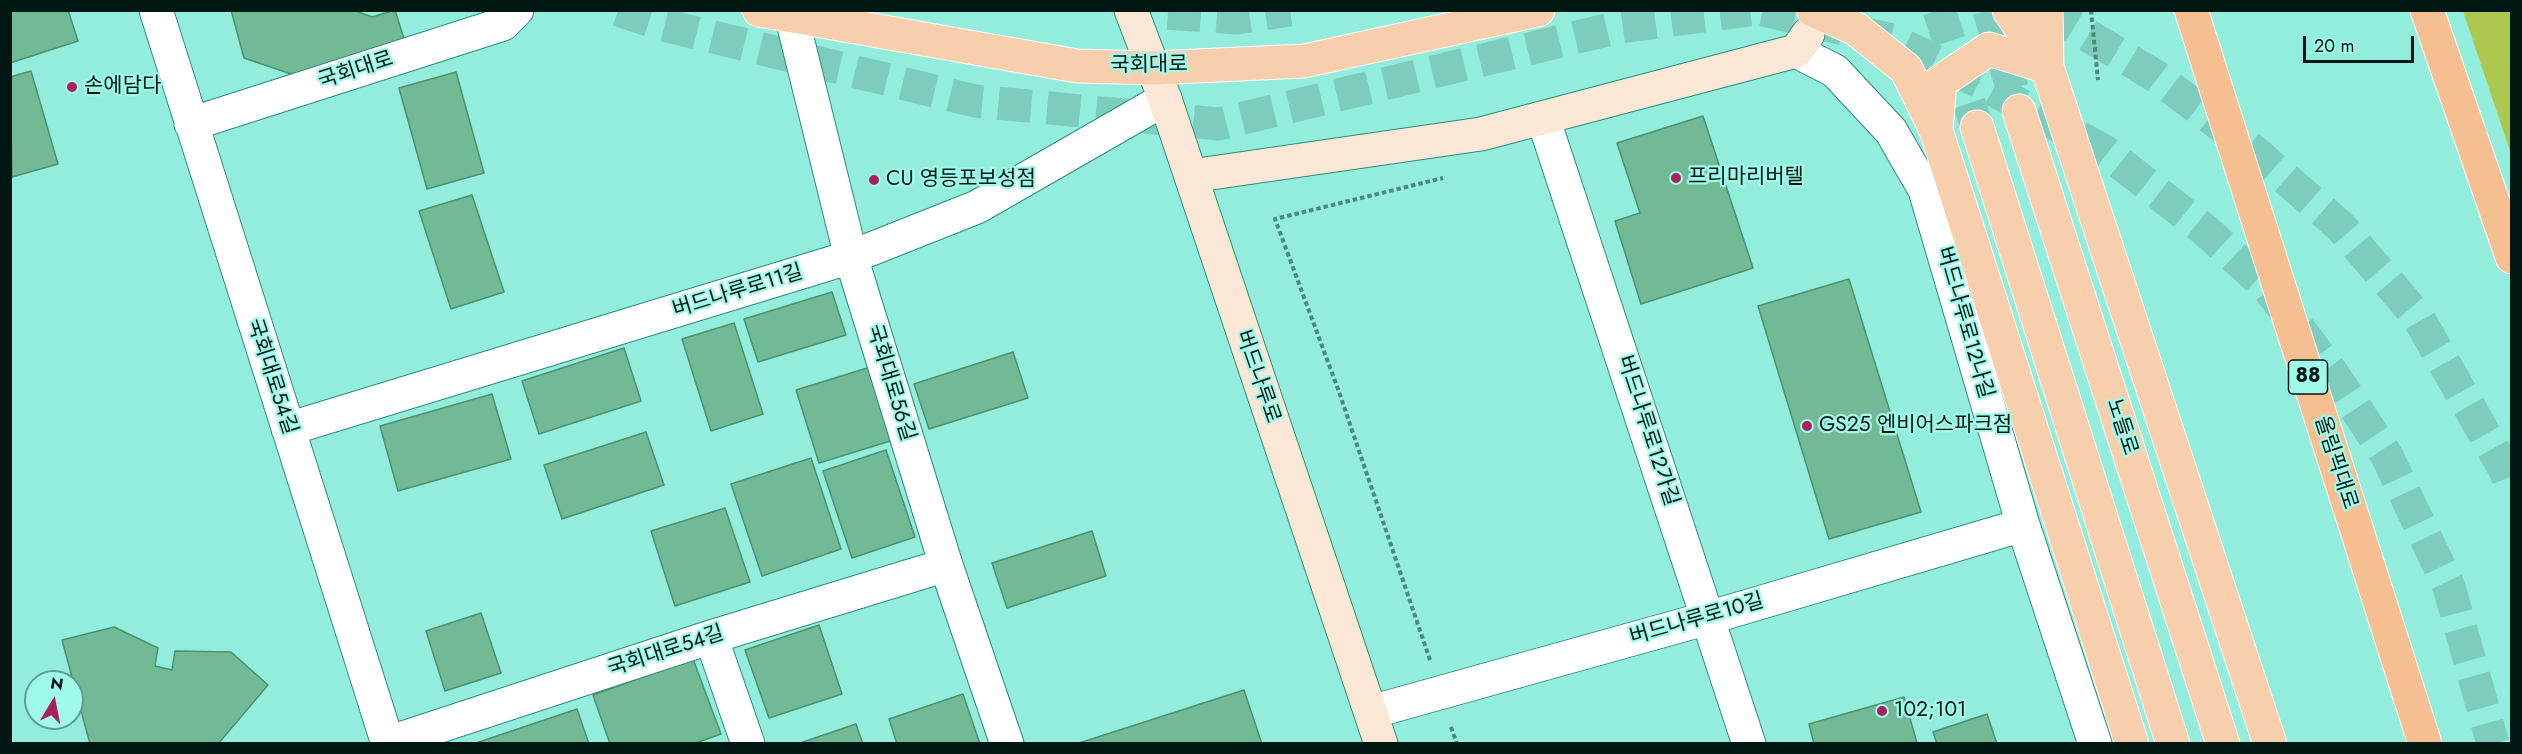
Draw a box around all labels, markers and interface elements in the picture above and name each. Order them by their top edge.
scale bar [2306,24,2417,62]
text: 20 m [2314,33,2354,59]
street label: 국회대로 [315,47,397,95]
street label: 국회대로 [1110,53,1188,79]
place label: 손에담다 [84,74,161,100]
marker: 손에담다 [65,80,79,94]
place label: 프리마리버텔 [1688,165,1804,191]
place label: CU 영등포보성점 [886,167,1036,193]
marker: 프리마리버텔 [1669,171,1683,185]
marker: CU 영등포보성점 [867,173,881,187]
street label: 버드나루로12나길 [1930,244,1998,402]
street label: 버드나루로11길 [670,260,806,324]
street label: 국회대로54길 [240,316,302,438]
street label: 국회대로56길 [860,322,920,444]
street label: 버드나루로 [1229,327,1285,427]
street label: 버드나루로12가길 [1611,353,1683,509]
road number: 88 [2288,360,2328,394]
street label: 노들로 [2100,396,2142,458]
place label: GS25 엔비어스파크점 [1819,413,2012,439]
street label: 올림픽대로 [2308,413,2362,513]
marker: GS25 엔비어스파크점 [1800,419,1814,433]
street label: 버드나루로10길 [1627,589,1767,651]
street label: 국회대로54길 [605,621,727,683]
north arrow [24,670,84,730]
text: N [49,671,65,696]
place label: 102;101 [1894,698,1966,724]
marker: 102;101 [1875,704,1889,718]

